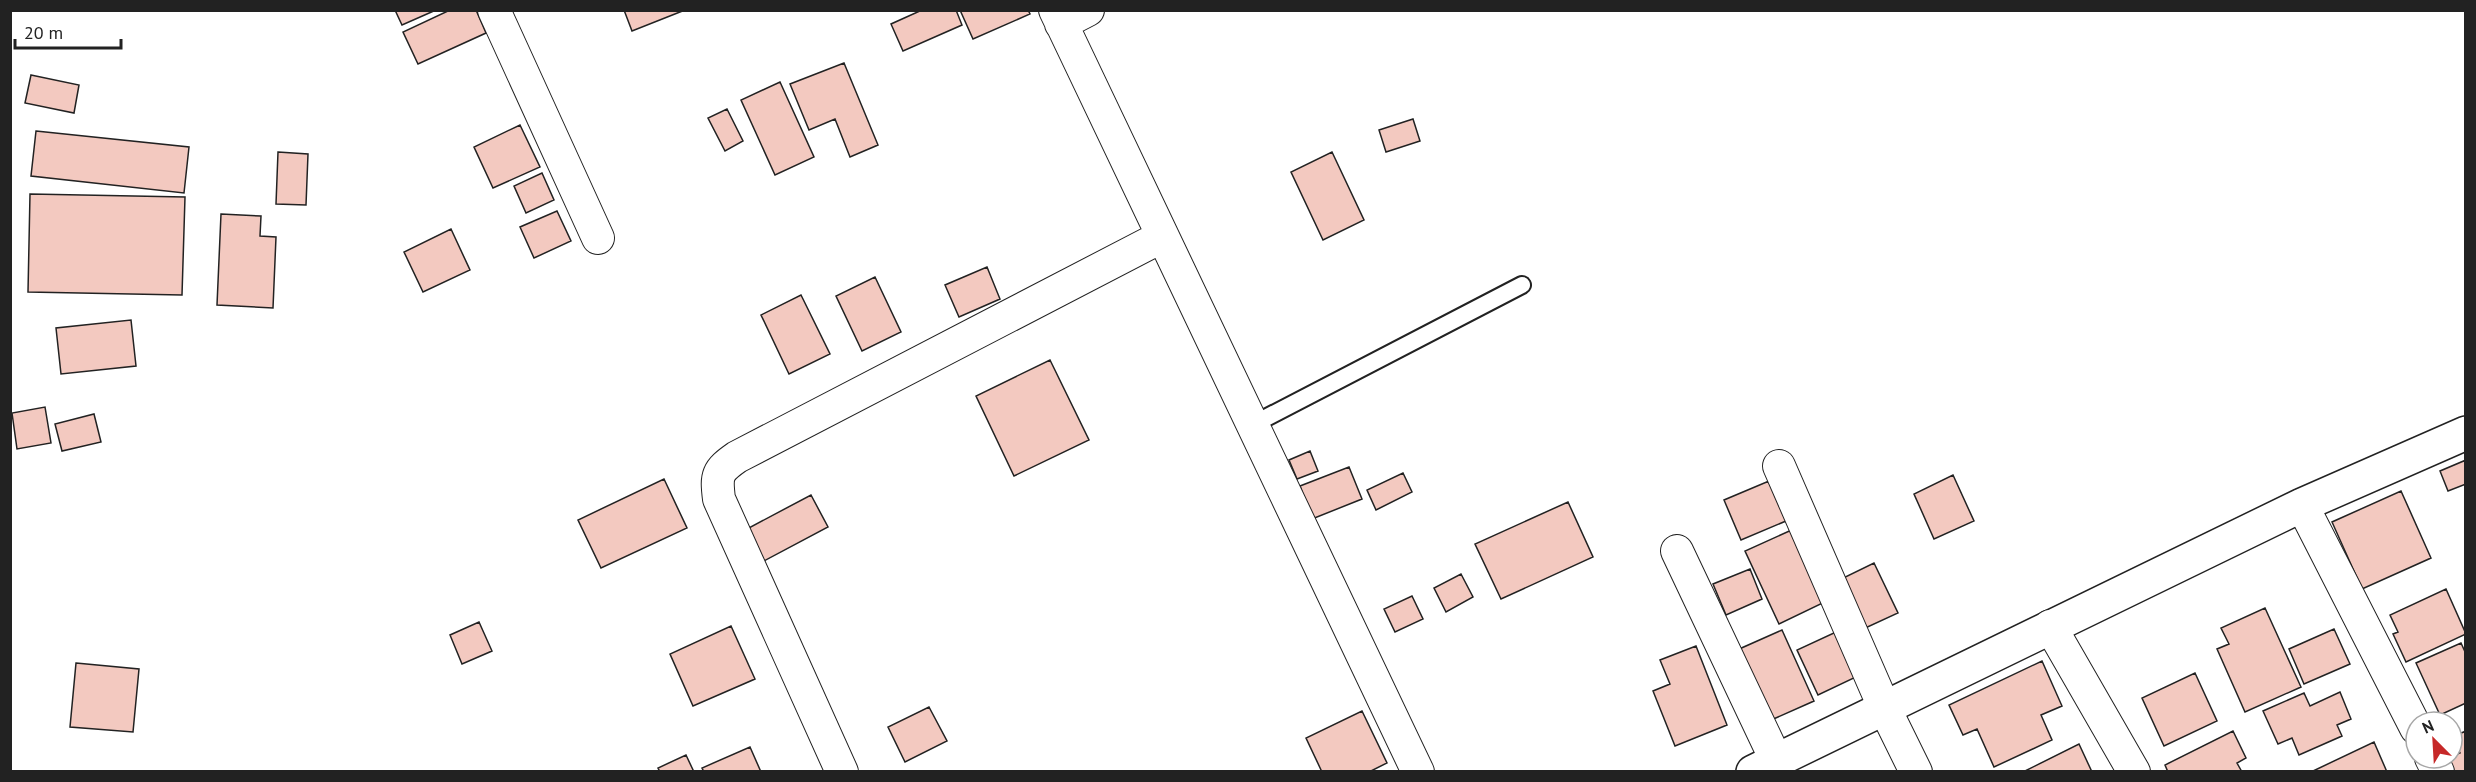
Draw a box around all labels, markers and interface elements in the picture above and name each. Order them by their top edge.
scale bar [15,12,122,50]
text: 20 m [24,21,63,44]
north arrow [2404,710,2464,770]
text: N [2419,715,2437,738]

